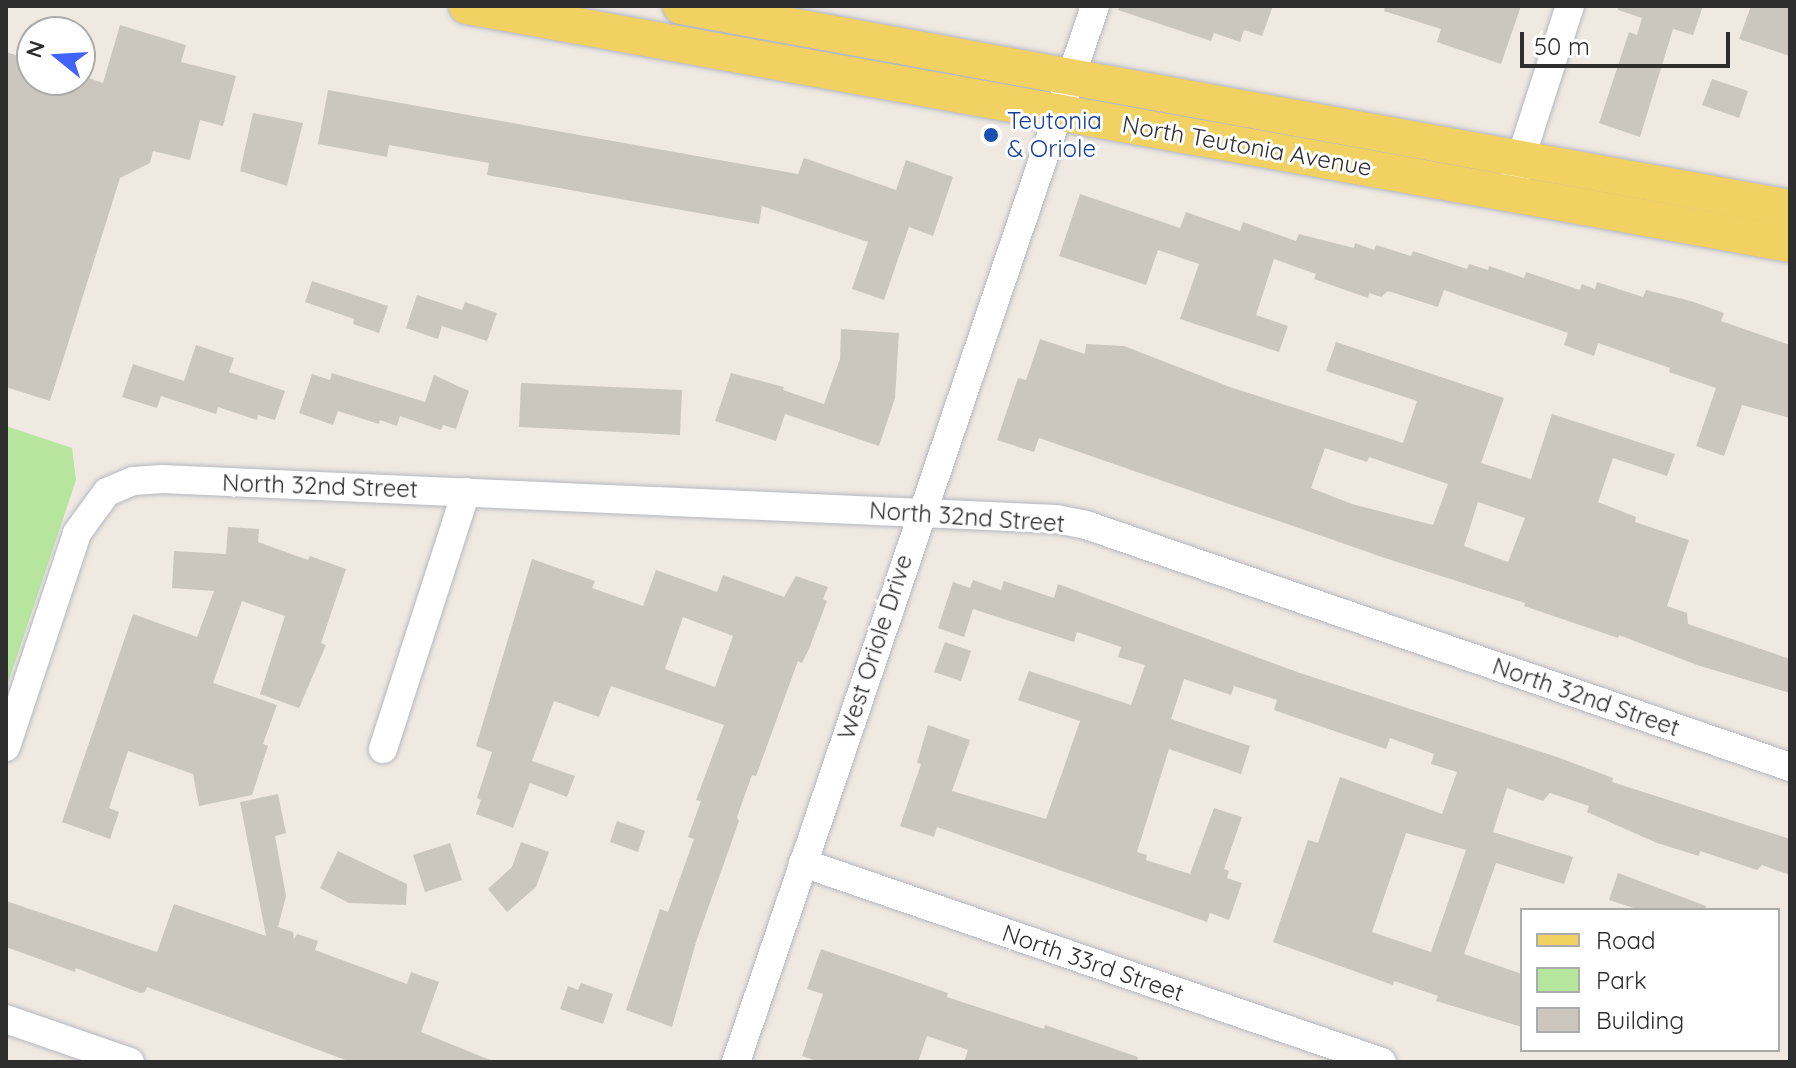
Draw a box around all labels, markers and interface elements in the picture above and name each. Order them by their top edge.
north arrow [16,16,96,96]
scale bar [1524,16,1734,66]
text: 50 m [1534,31,1590,61]
text: N [19,37,51,61]
place label: Teutonia & Oriole [1007,107,1102,163]
street label: North Teutonia Avenue [1120,110,1374,182]
marker: Teutonia & Oriole [982,126,1000,144]
street label: North 32nd Street [222,468,418,504]
street label: North 32nd Street [868,496,1066,538]
street label: West Oriole Drive [832,551,918,743]
street label: North 32nd Street [1489,651,1683,743]
legend [1520,908,1780,1052]
street label: North 33rd Street [998,918,1188,1008]
text: Road [1596,925,1656,955]
text: Park [1596,965,1647,995]
text: Building [1596,1005,1684,1035]

